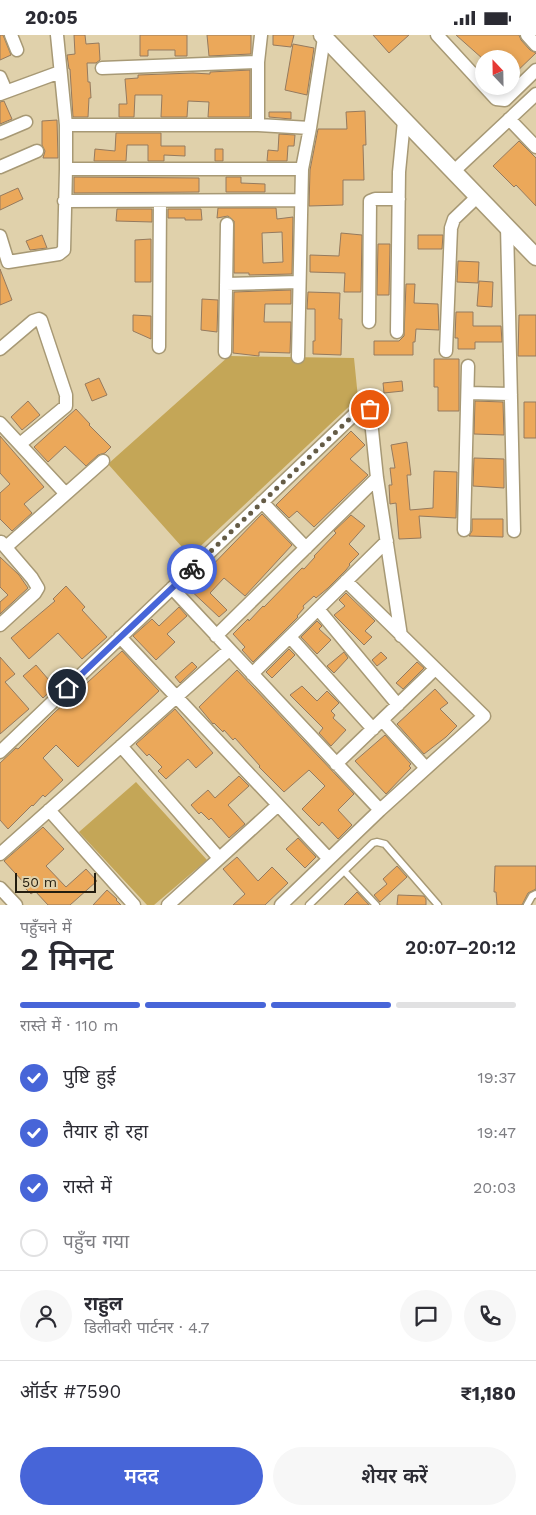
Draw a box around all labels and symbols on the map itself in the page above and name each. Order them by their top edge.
north arrow [475,50,520,95]
pin [349,388,391,430]
courier [167,544,217,594]
pin [46,667,88,709]
scale bar [15,870,96,893]

